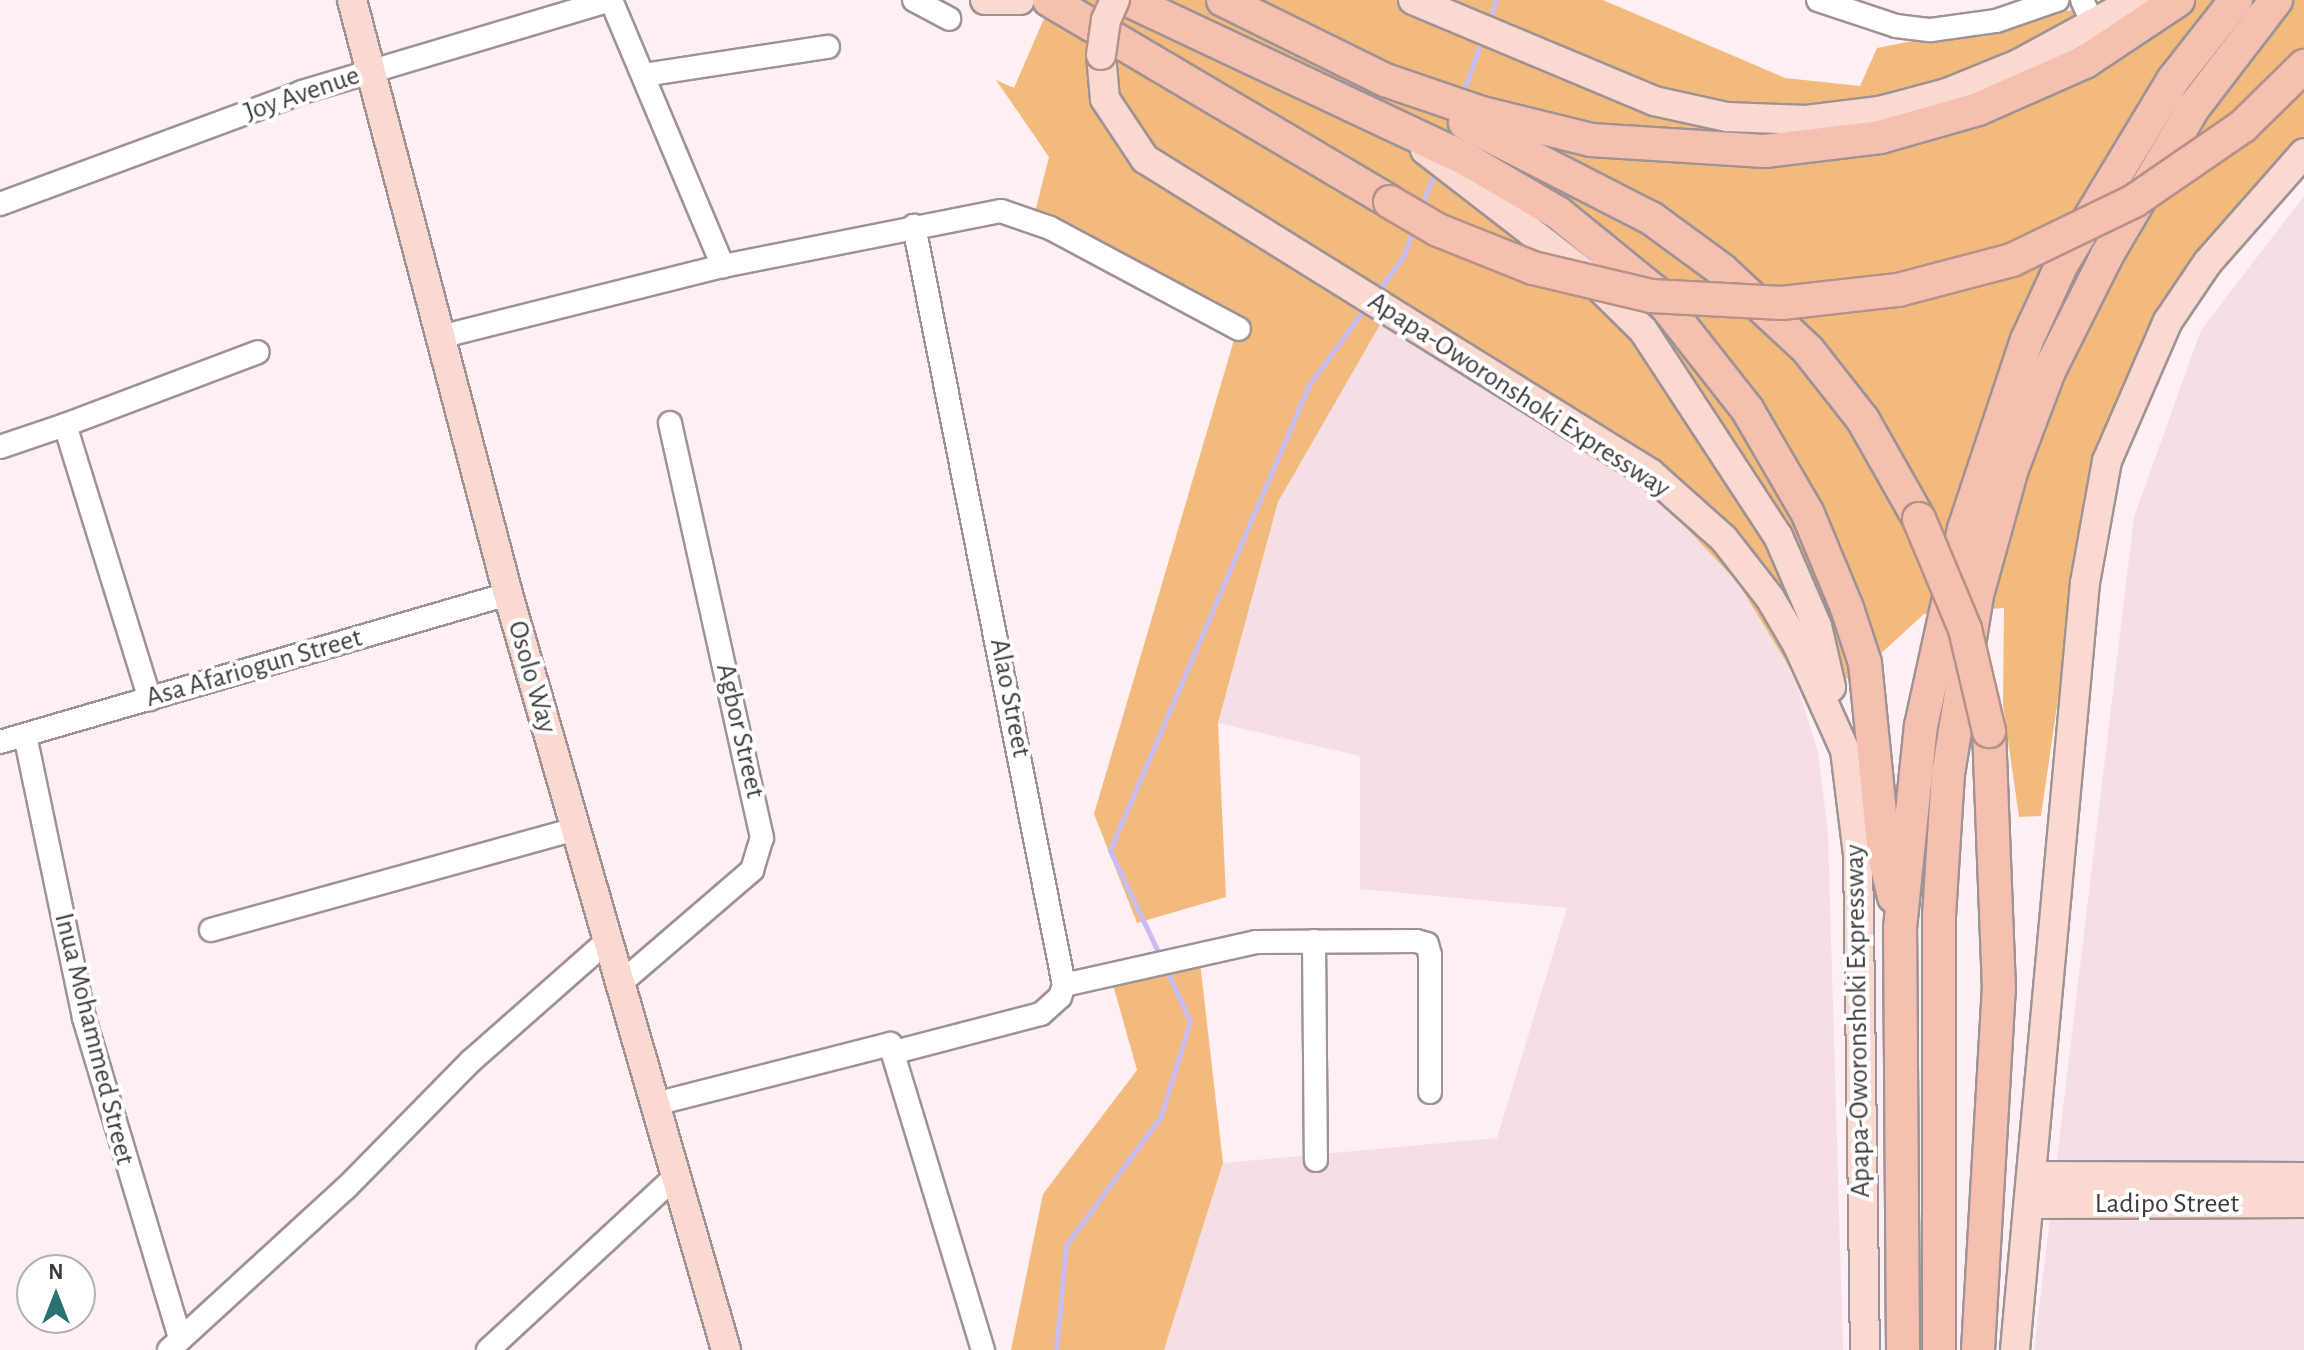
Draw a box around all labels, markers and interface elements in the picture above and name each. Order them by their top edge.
street label: Joy Avenue [240,59,364,129]
street label: Apapa-Oworonshoki Expressway [1362,285,1676,505]
street label: Osolo Way [500,617,564,737]
street label: Asa Afariogun Street [142,621,366,715]
street label: Alao Street [982,636,1038,760]
street label: Agbor Street [708,660,772,802]
street label: Apapa-Oworonshoki Expressway [1838,844,1878,1198]
street label: Inua Mohammed Street [46,910,142,1168]
street label: Ladipo Street [2095,1187,2239,1221]
north arrow [16,1254,96,1334]
text: N [48,1261,64,1283]

